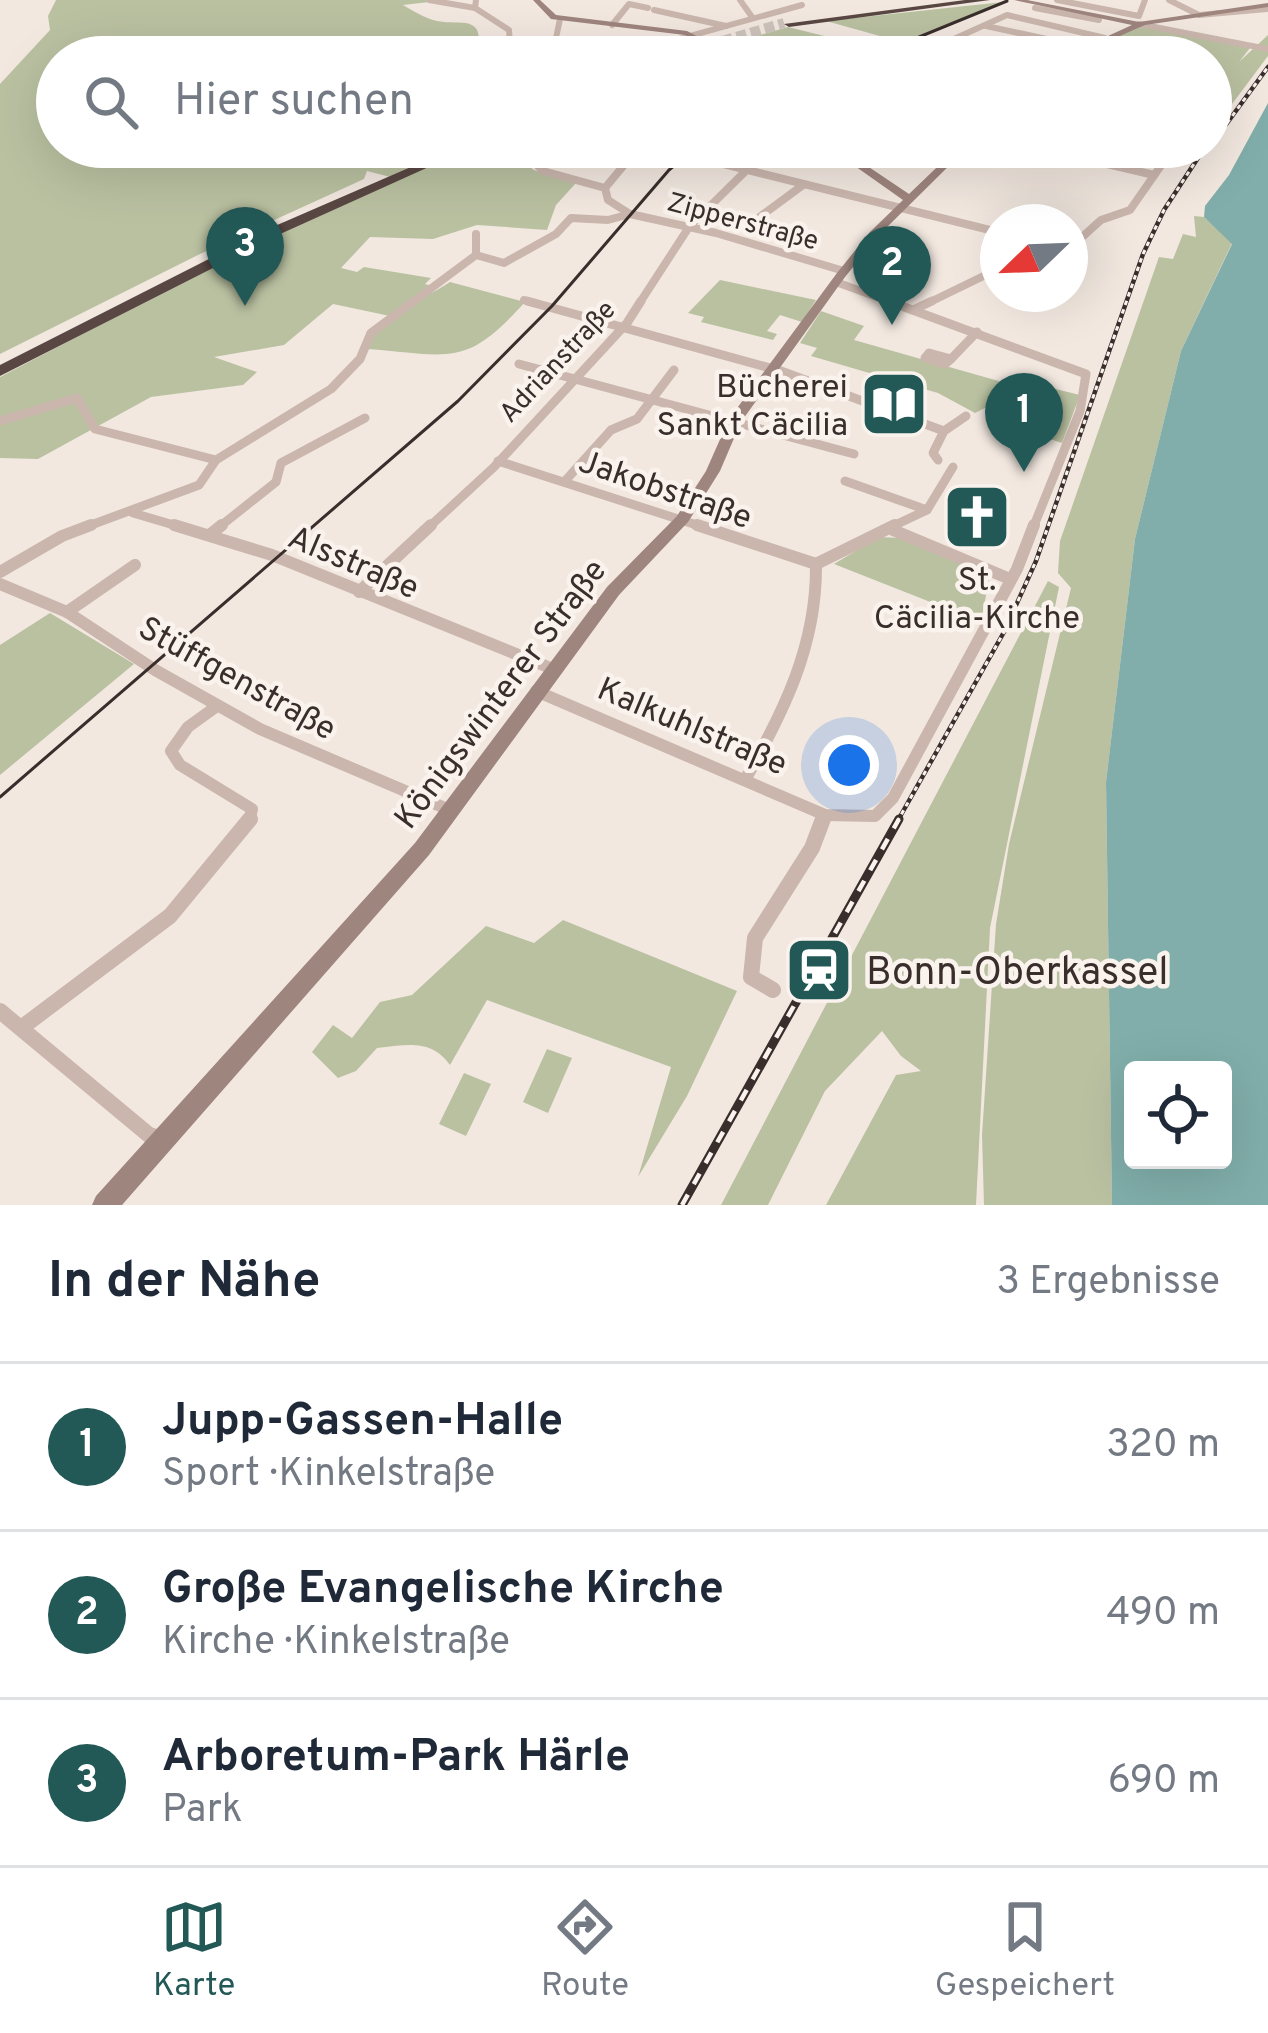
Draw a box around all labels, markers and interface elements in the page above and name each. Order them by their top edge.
search box [36,36,1232,168]
icon: search [78,69,144,135]
text: Hier suchen [174,74,414,131]
street label: Zipperstraße [663,186,822,259]
north arrow [980,204,1088,312]
pin: 3 [206,207,284,306]
pin: 2 [853,226,931,325]
street label: Adrianstraße [493,294,624,431]
place label: Bücherei Sankt Cäcilia [656,368,848,448]
library icon: Bücherei Sankt Cäcilia [859,369,929,439]
pin: 1 [985,373,1063,472]
street label: Jakobstraße [573,443,757,541]
church icon: St. Cäcilia-Kirche [942,482,1012,552]
street label: Alsstraße [281,518,424,611]
street label: Königswinterer Straße [387,552,617,839]
place label: St. Cäcilia-Kirche [874,561,1080,641]
street label: Stüffgenstraße [130,609,342,752]
street label: Kalkuhlstraße [590,670,793,787]
your location [819,735,879,795]
station icon: Bonn-Oberkassel [784,935,854,1005]
place label: Bonn-Oberkassel [866,950,1168,999]
map controls [1124,1061,1232,1169]
button: locate [1124,1061,1232,1169]
text: In der Nähe [48,1251,320,1316]
text: 3 Ergebnisse [996,1259,1220,1308]
text: Jupp-Gassen-Halle [162,1394,563,1451]
text: 1 [79,1422,95,1471]
text: 320 m [1106,1422,1220,1471]
text: Sport · Kinkelstraße [162,1451,495,1500]
text: Große Evangelische Kirche [162,1562,724,1619]
text: 2 [75,1590,99,1639]
text: 490 m [1106,1590,1220,1639]
text: Kirche · Kinkelstraße [162,1619,510,1668]
text: Arboretum-Park Härle [162,1730,630,1787]
text: 3 [75,1758,99,1807]
text: 690 m [1108,1758,1220,1807]
text: Park [162,1787,243,1836]
tab: Karte [153,1894,235,2008]
tab: Route [541,1894,629,2008]
tab: Gespeichert [935,1894,1115,2008]

